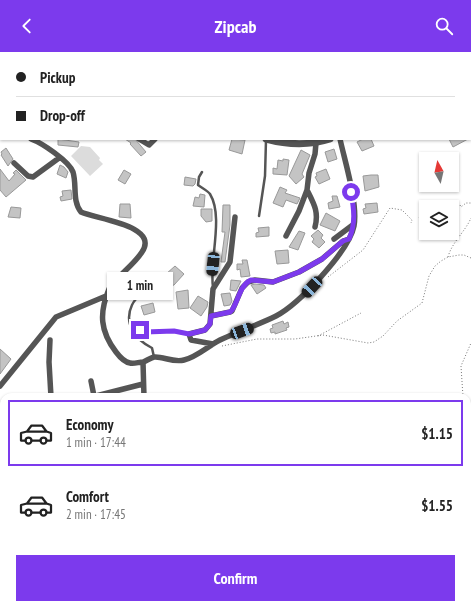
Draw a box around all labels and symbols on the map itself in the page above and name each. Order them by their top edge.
north arrow [419,152,459,192]
route start [342,183,360,201]
car [206,251,220,277]
callout: 1 min [107,272,173,300]
car [299,274,325,300]
route end [131,321,149,339]
car [229,321,255,341]

